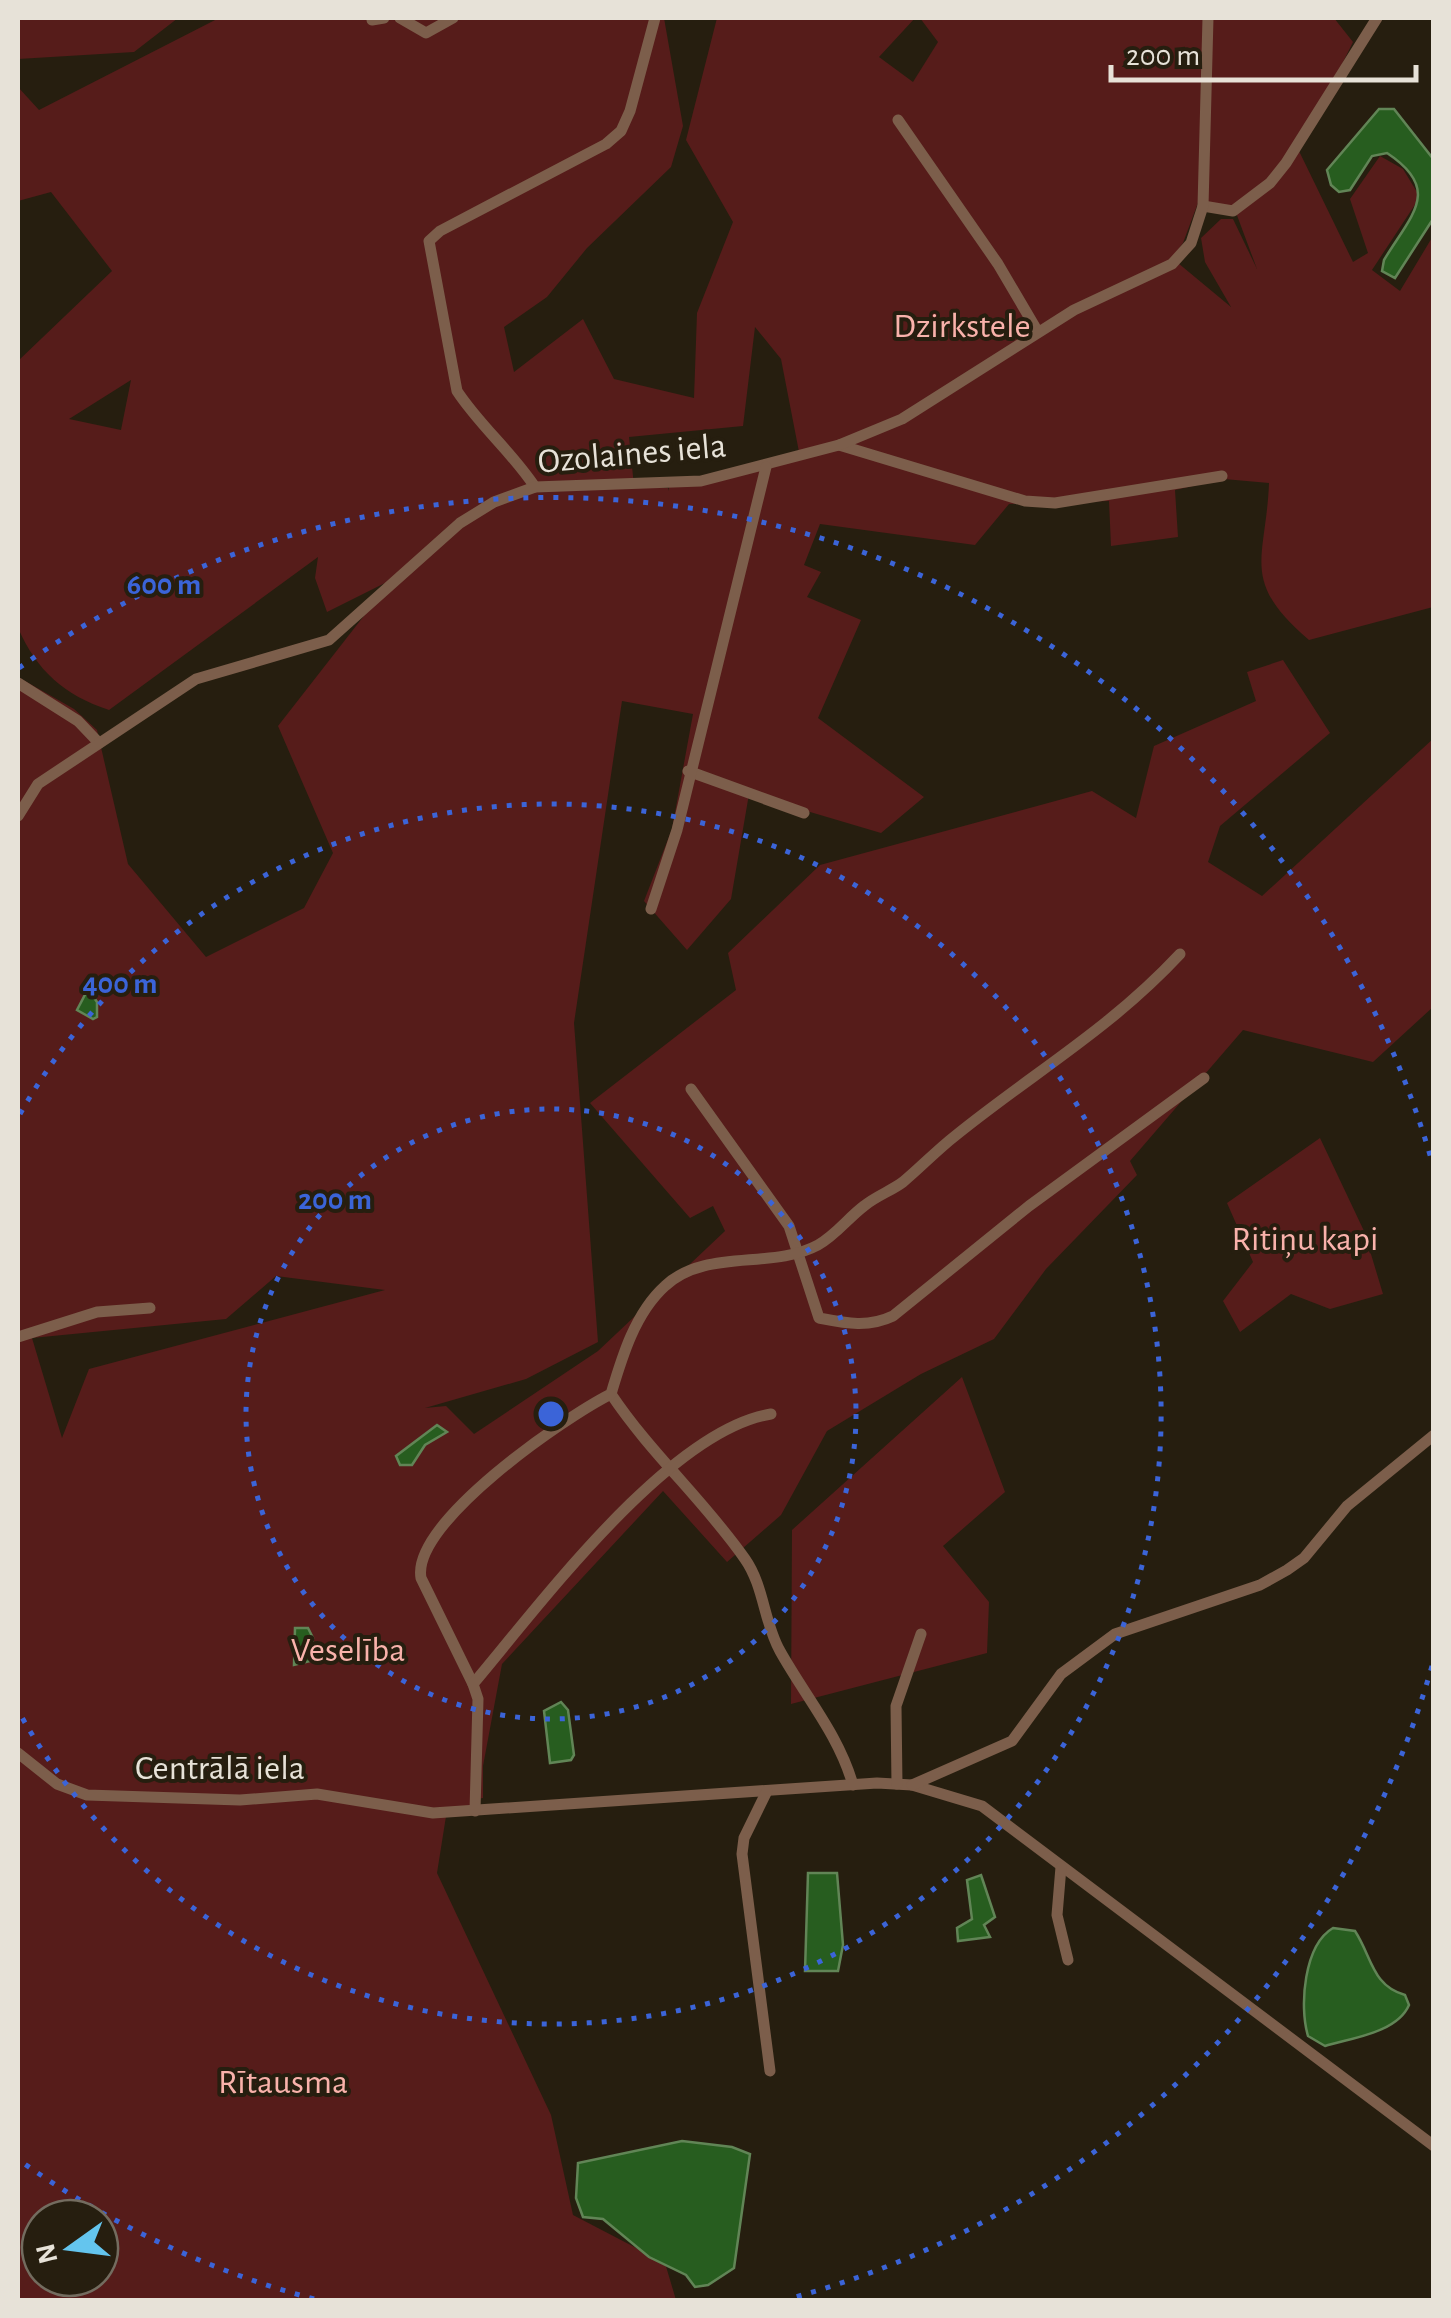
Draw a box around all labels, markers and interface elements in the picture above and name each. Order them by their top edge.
scale bar [1111,20,1416,82]
text: 200 m [1126,41,1200,71]
park label: Dzirkstele [893,309,1031,344]
street label: Ozolaines iela [536,428,728,480]
text: 600 m [127,570,201,600]
text: 400 m [82,969,158,999]
text: 200 m [298,1185,372,1215]
park label: Ritiņu kapi [1232,1222,1378,1259]
centre of rings [533,1396,569,1432]
park label: Veselība [291,1633,405,1668]
street label: Centrālā iela [135,1751,305,1786]
park label: Rītausma [218,2065,348,2100]
north arrow [20,2198,120,2298]
text: N [32,2241,64,2266]

